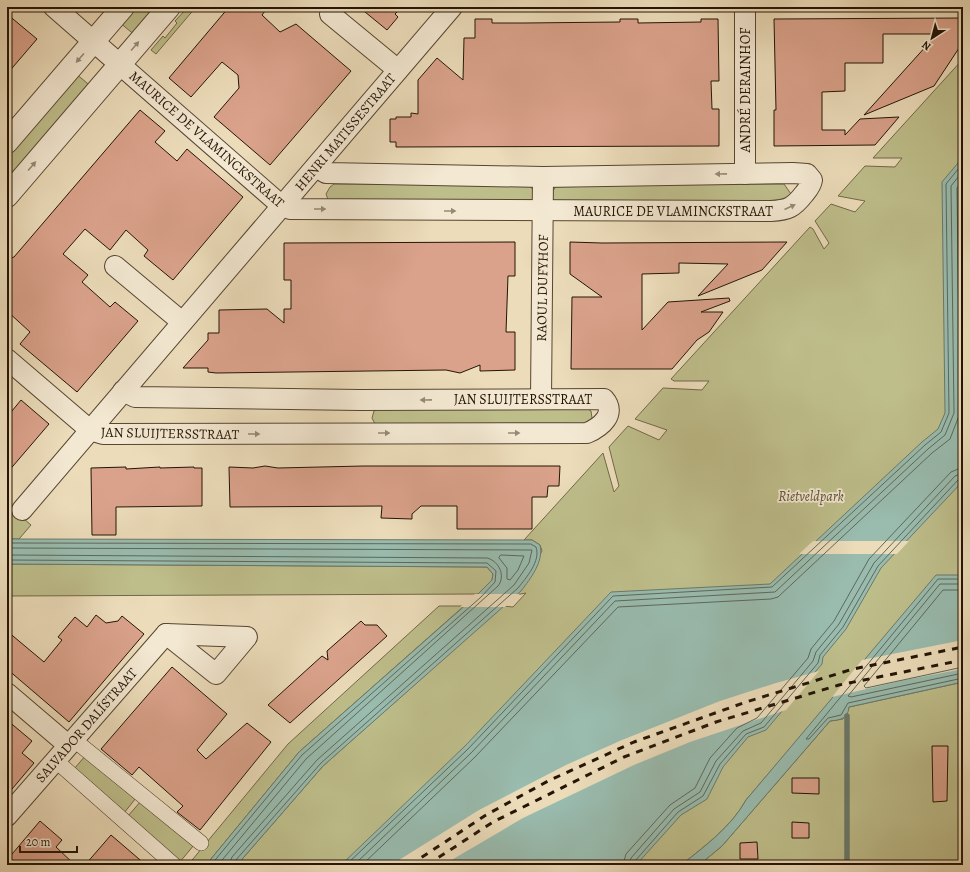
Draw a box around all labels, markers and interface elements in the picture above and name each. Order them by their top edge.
north arrow [912,18,952,58]
street label: ANDRÉ DERAINHOF [736,27,755,154]
text: N [919,37,934,54]
one-way arrow [131,41,140,51]
one-way arrow [75,52,84,63]
street label: MAURICE DE VLAMINCKSTRAAT [125,67,289,212]
street label: HENRI MATISSESTRAAT [291,69,400,195]
one-way arrow [28,161,37,171]
one-way arrow [714,171,727,177]
street label: MAURICE DE VLAMINCKSTRAAT [573,202,773,221]
one-way arrow [784,204,795,210]
one-way arrow [314,206,326,213]
one-way arrow [444,208,457,214]
street label: RAOUL DUFYHOF [532,234,553,342]
street label: JAN SLUIJTERSSTRAAT [454,390,592,409]
one-way arrow [419,397,432,403]
street label: JAN SLUIJTERSSTRAAT [101,423,240,444]
one-way arrow [378,430,391,436]
one-way arrow [508,430,521,436]
one-way arrow [248,431,261,437]
park label: Rietveldpark [778,487,844,506]
street label: SALVADOR DALÍSTRAAT [31,664,142,787]
scale bar [20,828,77,854]
text: 20 m [26,834,50,850]

